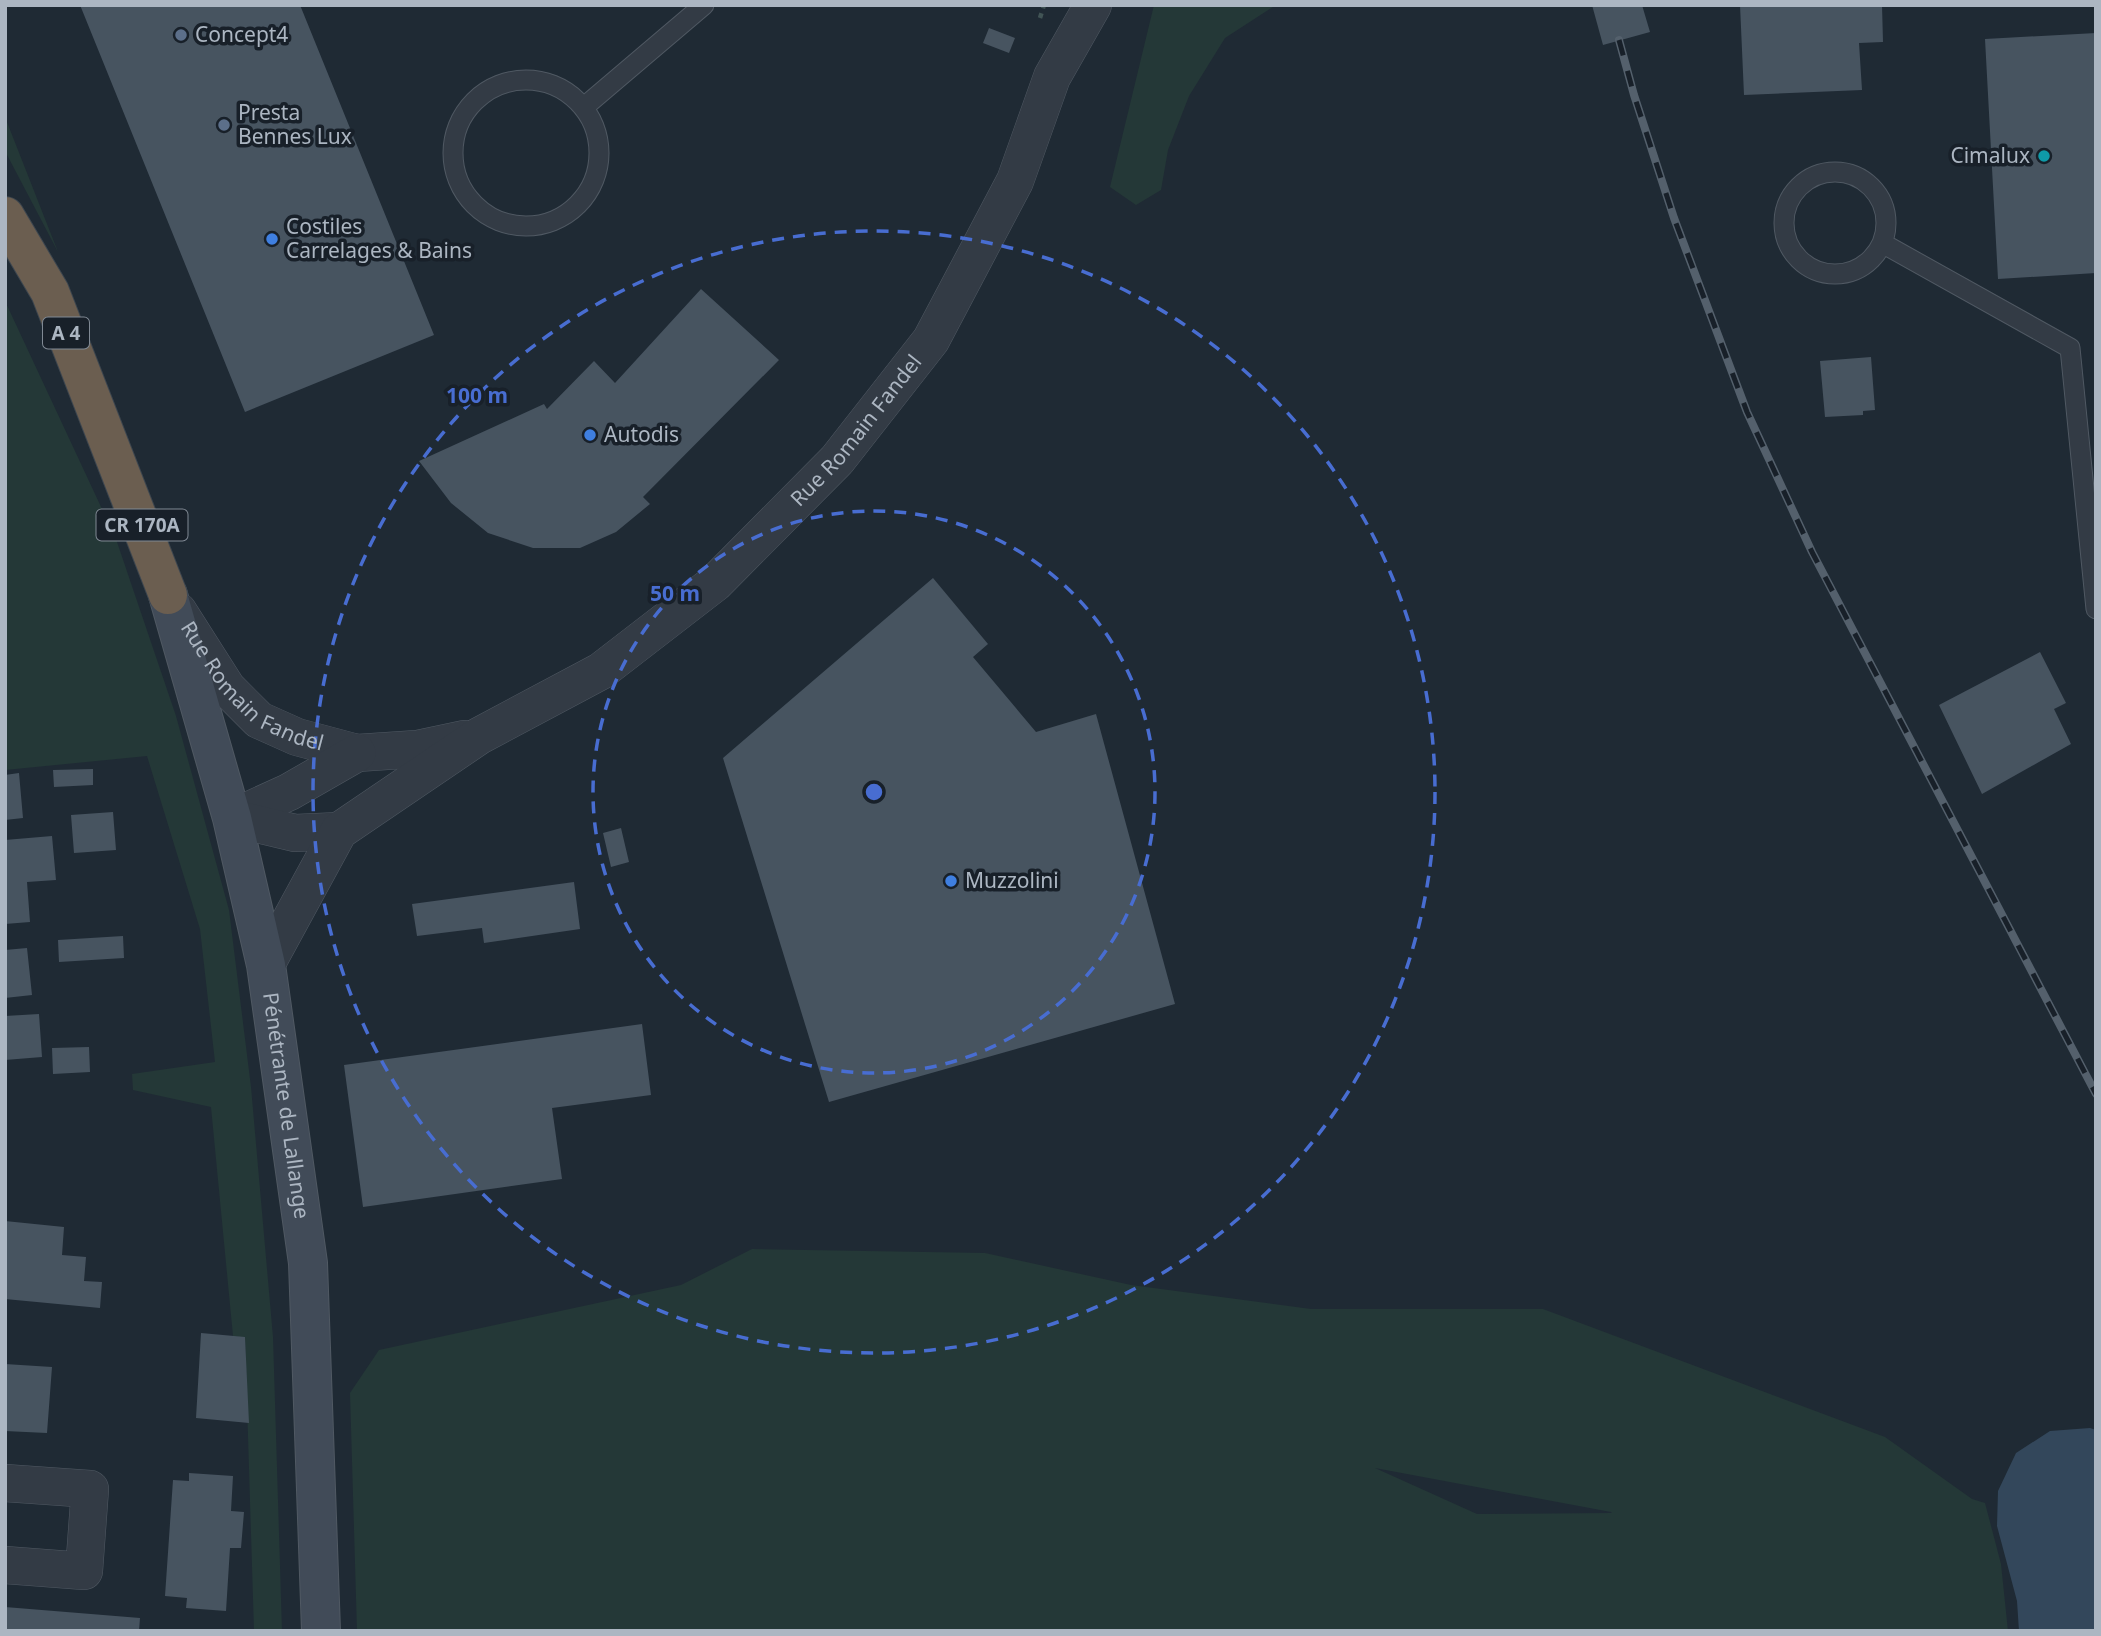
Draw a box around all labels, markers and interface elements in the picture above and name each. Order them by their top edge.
place label: Concept4 [195,20,288,48]
marker: Concept4 [173,27,189,43]
place label: Presta Bennes Lux [238,98,352,150]
marker: Presta Bennes Lux [216,117,232,133]
place label: Cimalux [1950,141,2030,169]
marker: Cimalux [2036,148,2052,164]
place label: Costiles Carrelages & Bains [286,212,472,264]
marker: Costiles Carrelages & Bains [264,231,280,247]
road number: A 4 [43,318,89,348]
street label: Rue Romain Fandel [784,348,927,512]
text: 100 m [446,381,508,409]
place label: Autodis [604,420,679,448]
marker: Autodis [582,427,598,443]
road number: CR 170A [96,510,188,540]
text: 50 m [650,579,700,607]
street label: Rue Romain Fandel [175,615,327,757]
centre of rings [862,780,886,804]
place label: Muzzolini [965,866,1059,894]
marker: Muzzolini [943,873,959,889]
street label: Pénétrante de Lallange [257,991,317,1221]

